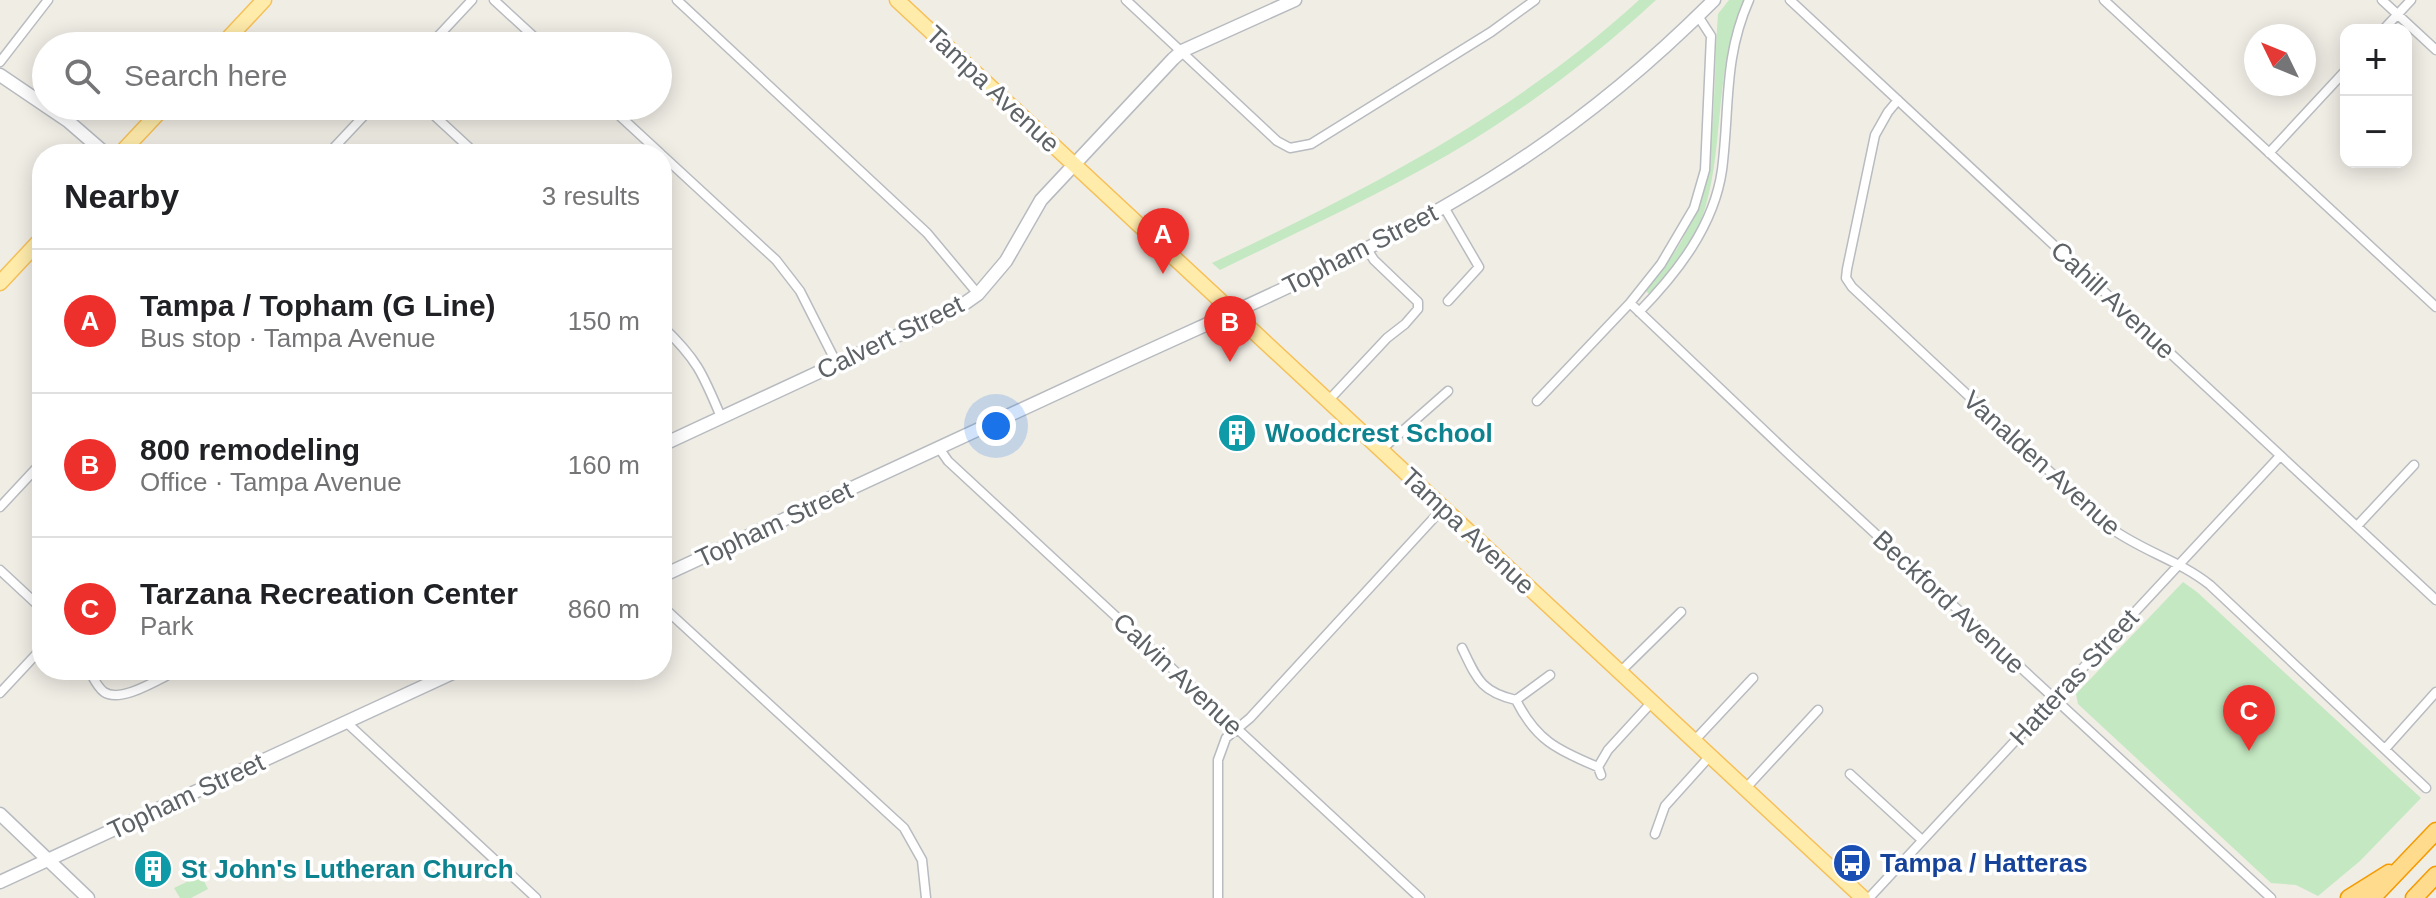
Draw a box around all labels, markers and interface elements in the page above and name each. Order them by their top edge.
street label: Tampa Avenue [920,20,1066,158]
north arrow [2244,24,2316,96]
map controls [2340,24,2412,168]
button: + [2340,24,2412,96]
search box [32,32,672,120]
icon: search [60,54,104,98]
text: Search here [124,59,287,92]
button: − [2340,96,2412,168]
text: Nearby [64,177,179,215]
text: 3 results [542,181,640,211]
street label: Topham Street [1278,197,1443,301]
pin: A [1137,208,1189,274]
street label: Cahill Avenue [2045,235,2181,365]
street label: Calvert Street [812,288,969,385]
text: Tampa / Topham (G Line) [140,289,496,322]
pin: B [1204,296,1256,362]
text: A [81,306,99,336]
text: 150 m [568,306,640,336]
text: Bus stop · Tampa Avenue [140,323,435,353]
street label: Vanalden Avenue [1957,384,2127,542]
your location [976,406,1016,446]
building icon: Woodcrest School [1216,412,1258,454]
place label: Woodcrest School [1265,418,1493,448]
text: 800 remodeling [140,433,360,466]
text: B [81,450,99,480]
text: 160 m [568,450,640,480]
street label: Tampa Avenue [1395,462,1541,600]
text: Office · Tampa Avenue [140,467,402,497]
street label: Topham Street [691,474,858,573]
street label: Beckford Avenue [1867,524,2031,680]
text: Tarzana Recreation Center [140,577,518,610]
text: C [81,594,99,624]
text: 860 m [568,594,640,624]
street label: Hatteras Street [2003,602,2145,751]
street label: Calvin Avenue [1107,607,1249,741]
text: Park [140,611,193,641]
pin: C [2223,685,2275,751]
street label: Topham Street [103,746,270,845]
bus stop icon: Tampa / Hatteras [1831,842,1873,884]
building icon: St John's Lutheran Church [132,848,174,890]
place label: Tampa / Hatteras [1880,848,2088,878]
place label: St John's Lutheran Church [181,854,514,884]

